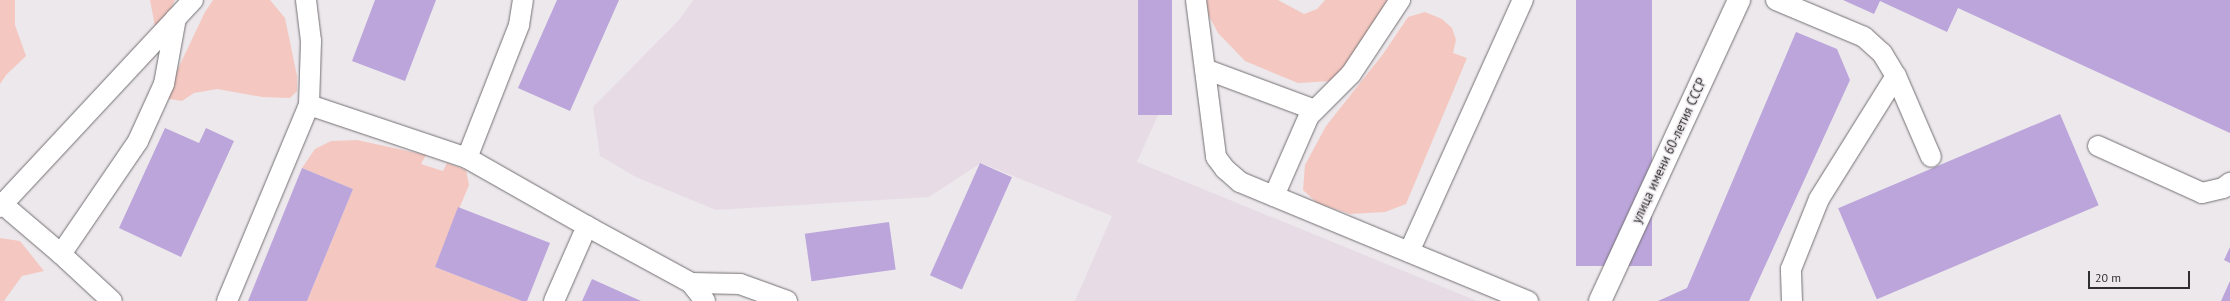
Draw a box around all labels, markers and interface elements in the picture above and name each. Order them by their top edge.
street label: улица имени 60-летия СССР [1629,76,1711,226]
scale bar [2090,263,2192,289]
text: 20 m [2095,270,2121,285]

